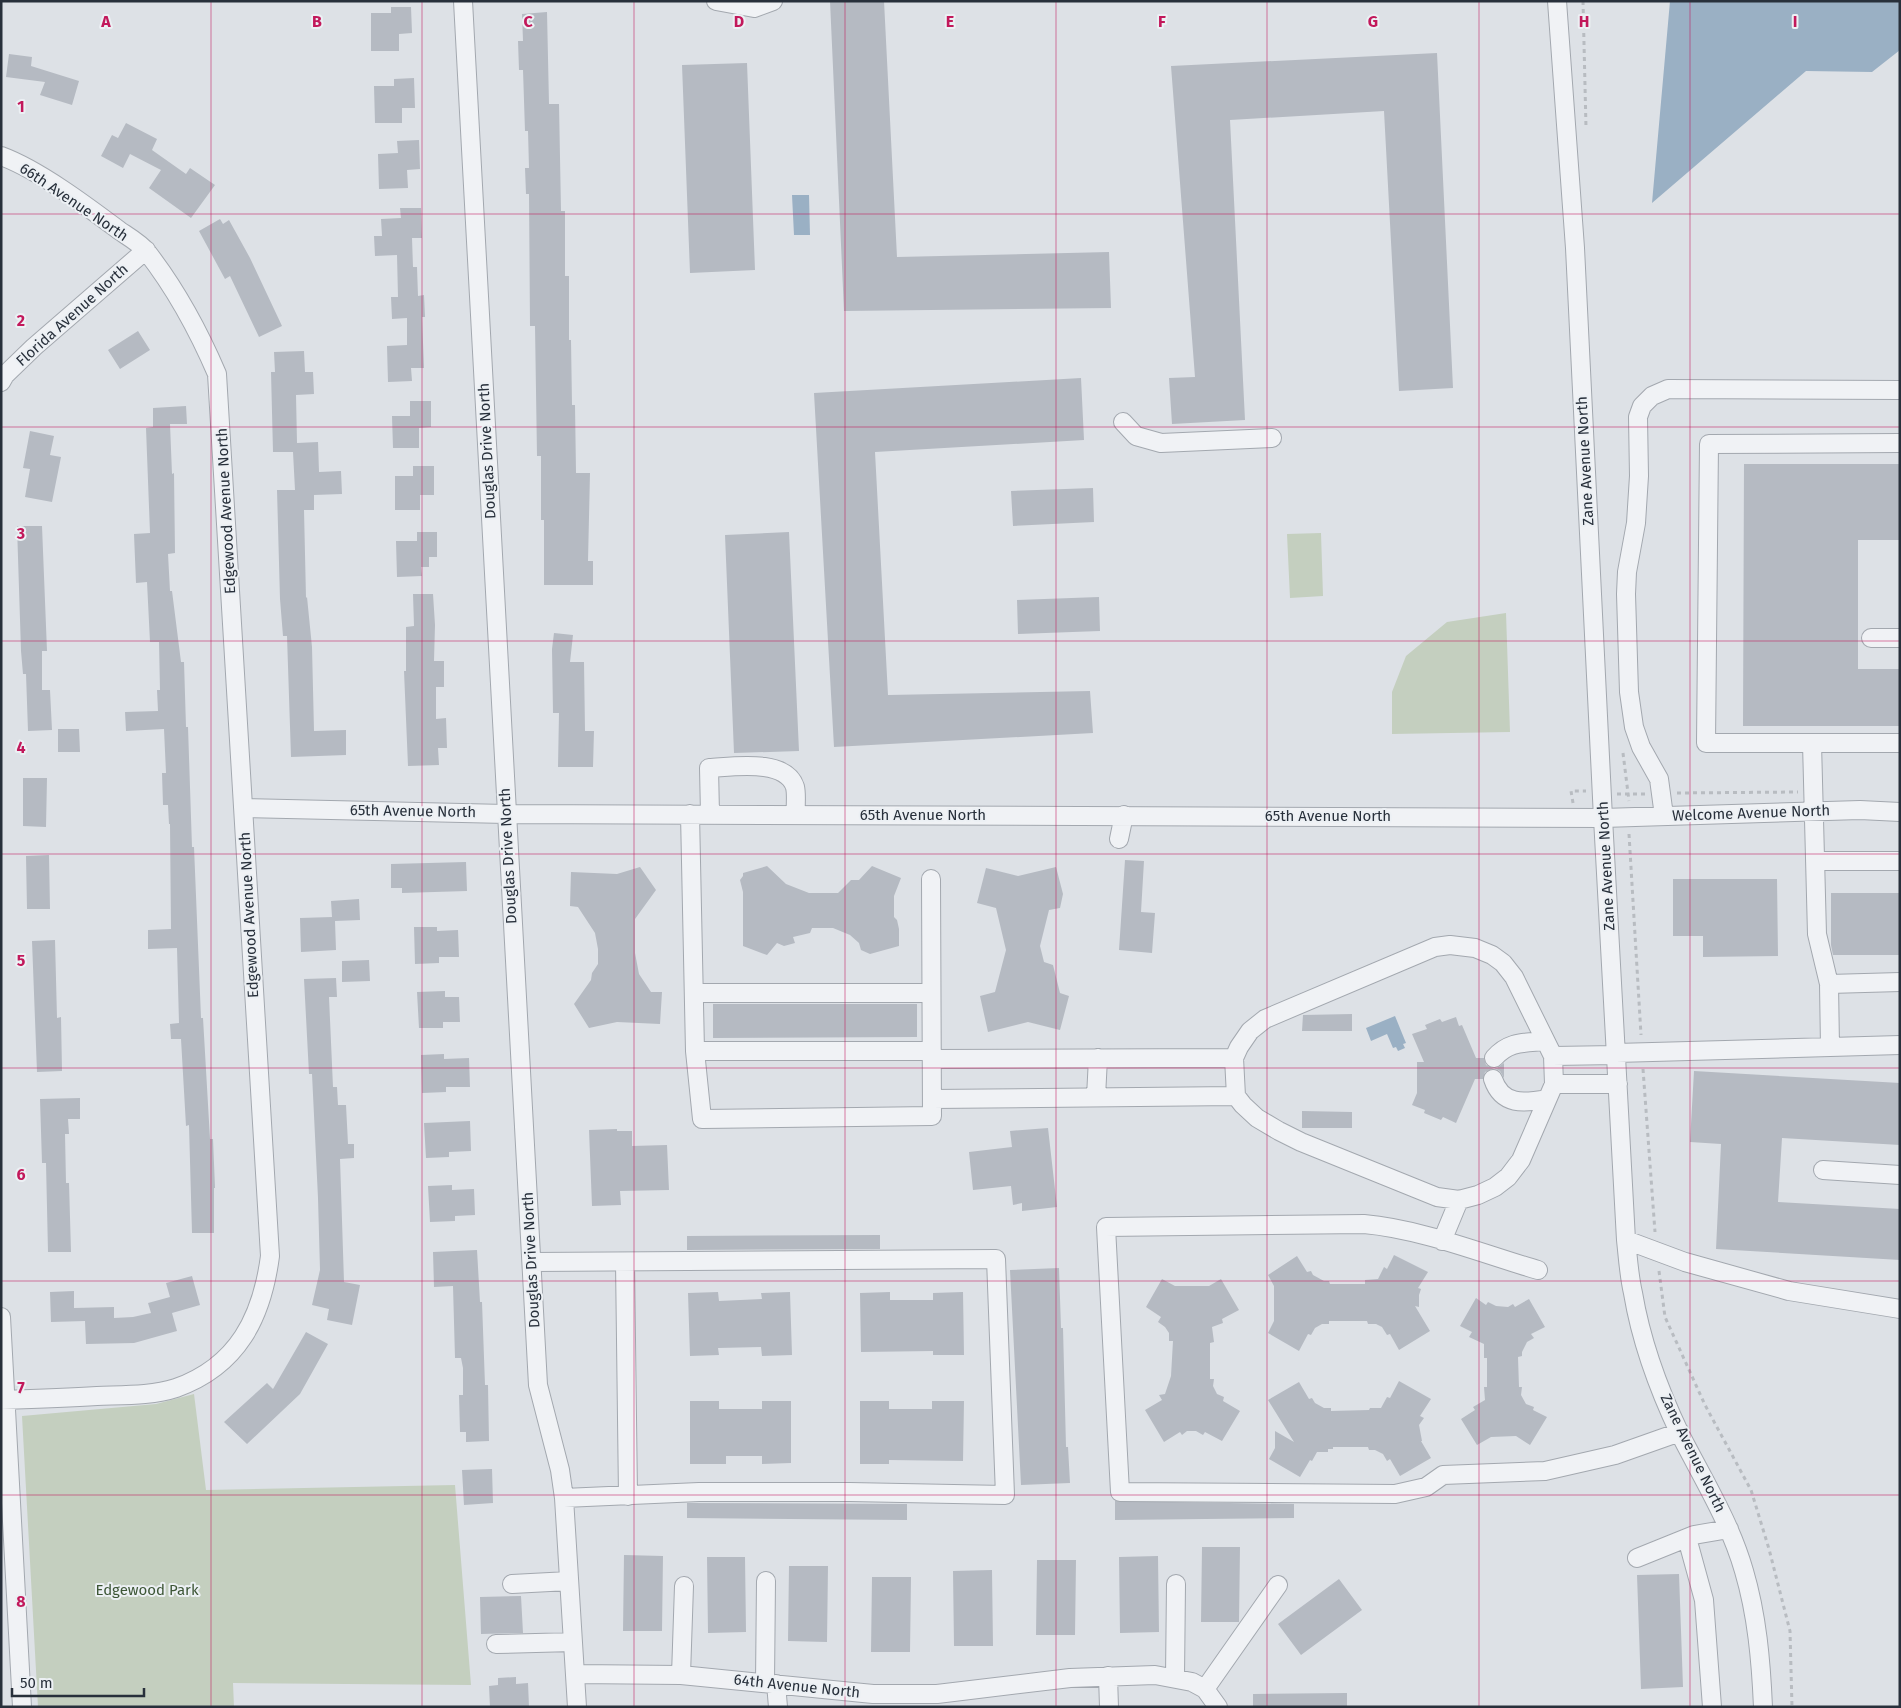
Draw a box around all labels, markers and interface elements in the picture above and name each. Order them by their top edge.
text: A [100,12,111,31]
text: B [312,12,322,31]
text: C [523,12,533,31]
text: D [734,12,744,31]
text: E [946,12,954,31]
text: F [1158,12,1166,31]
text: G [1368,12,1378,31]
text: H [1579,12,1589,31]
text: I [1793,12,1797,31]
text: 1 [17,97,25,116]
street label: 66th Avenue North [16,159,132,245]
street label: Florida Avenue North [12,260,132,370]
text: 2 [17,311,25,330]
street label: Douglas Drive North [474,382,500,520]
street label: Zane Avenue North [1573,396,1597,526]
street label: Edgewood Avenue North [213,427,239,595]
text: 3 [16,524,25,543]
text: 4 [16,738,26,757]
street label: Douglas Drive North [495,787,521,925]
street label: 65th Avenue North [350,801,476,821]
street label: Zane Avenue North [1594,801,1618,931]
street label: Welcome Avenue North [1672,801,1830,825]
street label: 65th Avenue North [860,806,986,824]
street label: 65th Avenue North [1265,807,1391,825]
street label: Edgewood Avenue North [236,831,262,999]
text: 5 [17,951,26,970]
text: 6 [16,1165,26,1184]
street label: Douglas Drive North [518,1191,544,1329]
text: 7 [17,1378,25,1397]
street label: Zane Avenue North [1657,1391,1729,1515]
park label: Edgewood Park [95,1581,199,1599]
text: 8 [16,1592,26,1611]
scale bar [12,1666,145,1698]
street label: 64th Avenue North [733,1670,861,1702]
text: 50 m [20,1674,53,1692]

